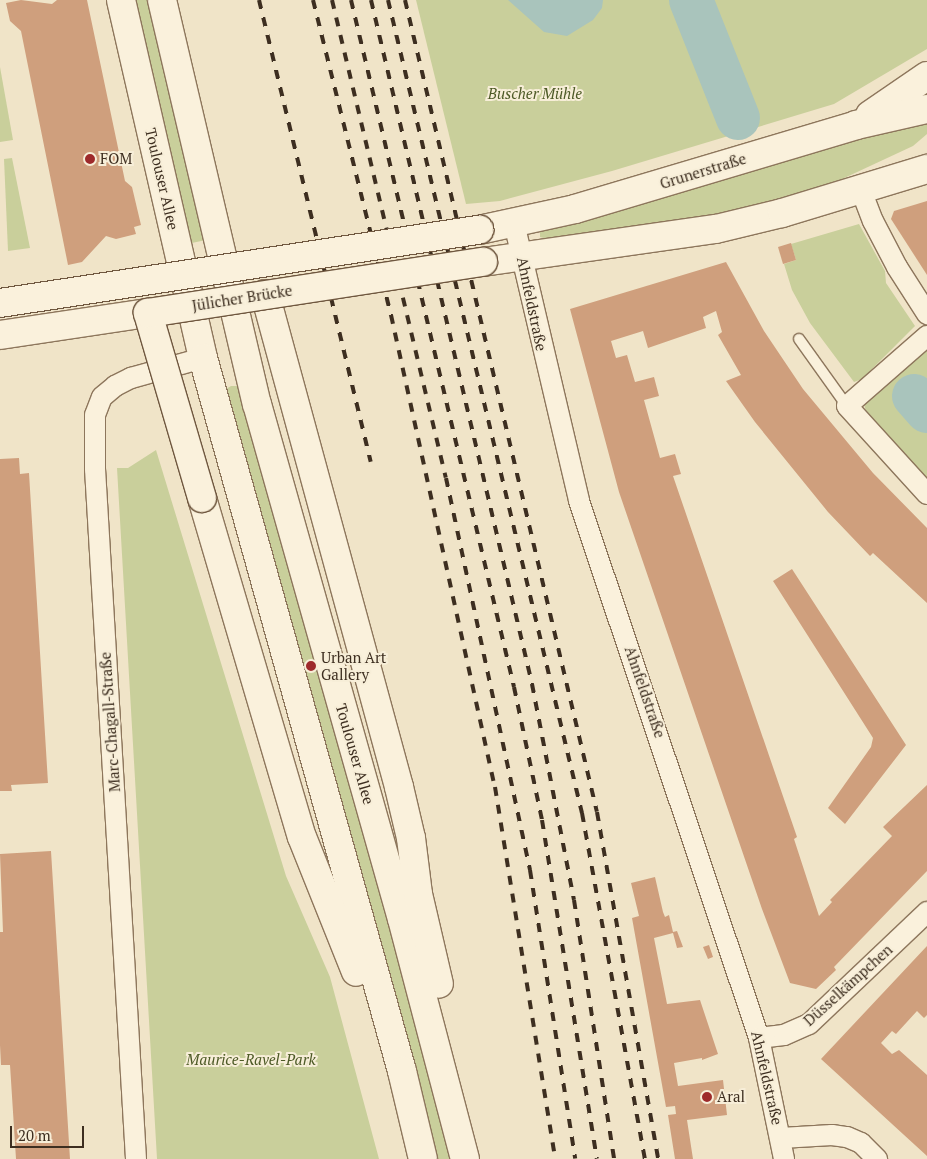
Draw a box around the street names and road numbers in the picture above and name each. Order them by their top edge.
street label: Toulouser Allee [141,126,183,232]
street label: Grunerstraße [658,149,748,193]
street label: Ahnfeldstraße [513,255,551,353]
street label: Jülicher Brücke [191,281,293,315]
street label: Ahnfeldstraße [621,644,669,740]
street label: Marc-Chagall-Straße [96,651,124,793]
street label: Toulouser Allee [332,701,378,807]
street label: Düsselkämpchen [800,940,896,1030]
street label: Ahnfeldstraße [747,1029,787,1127]

